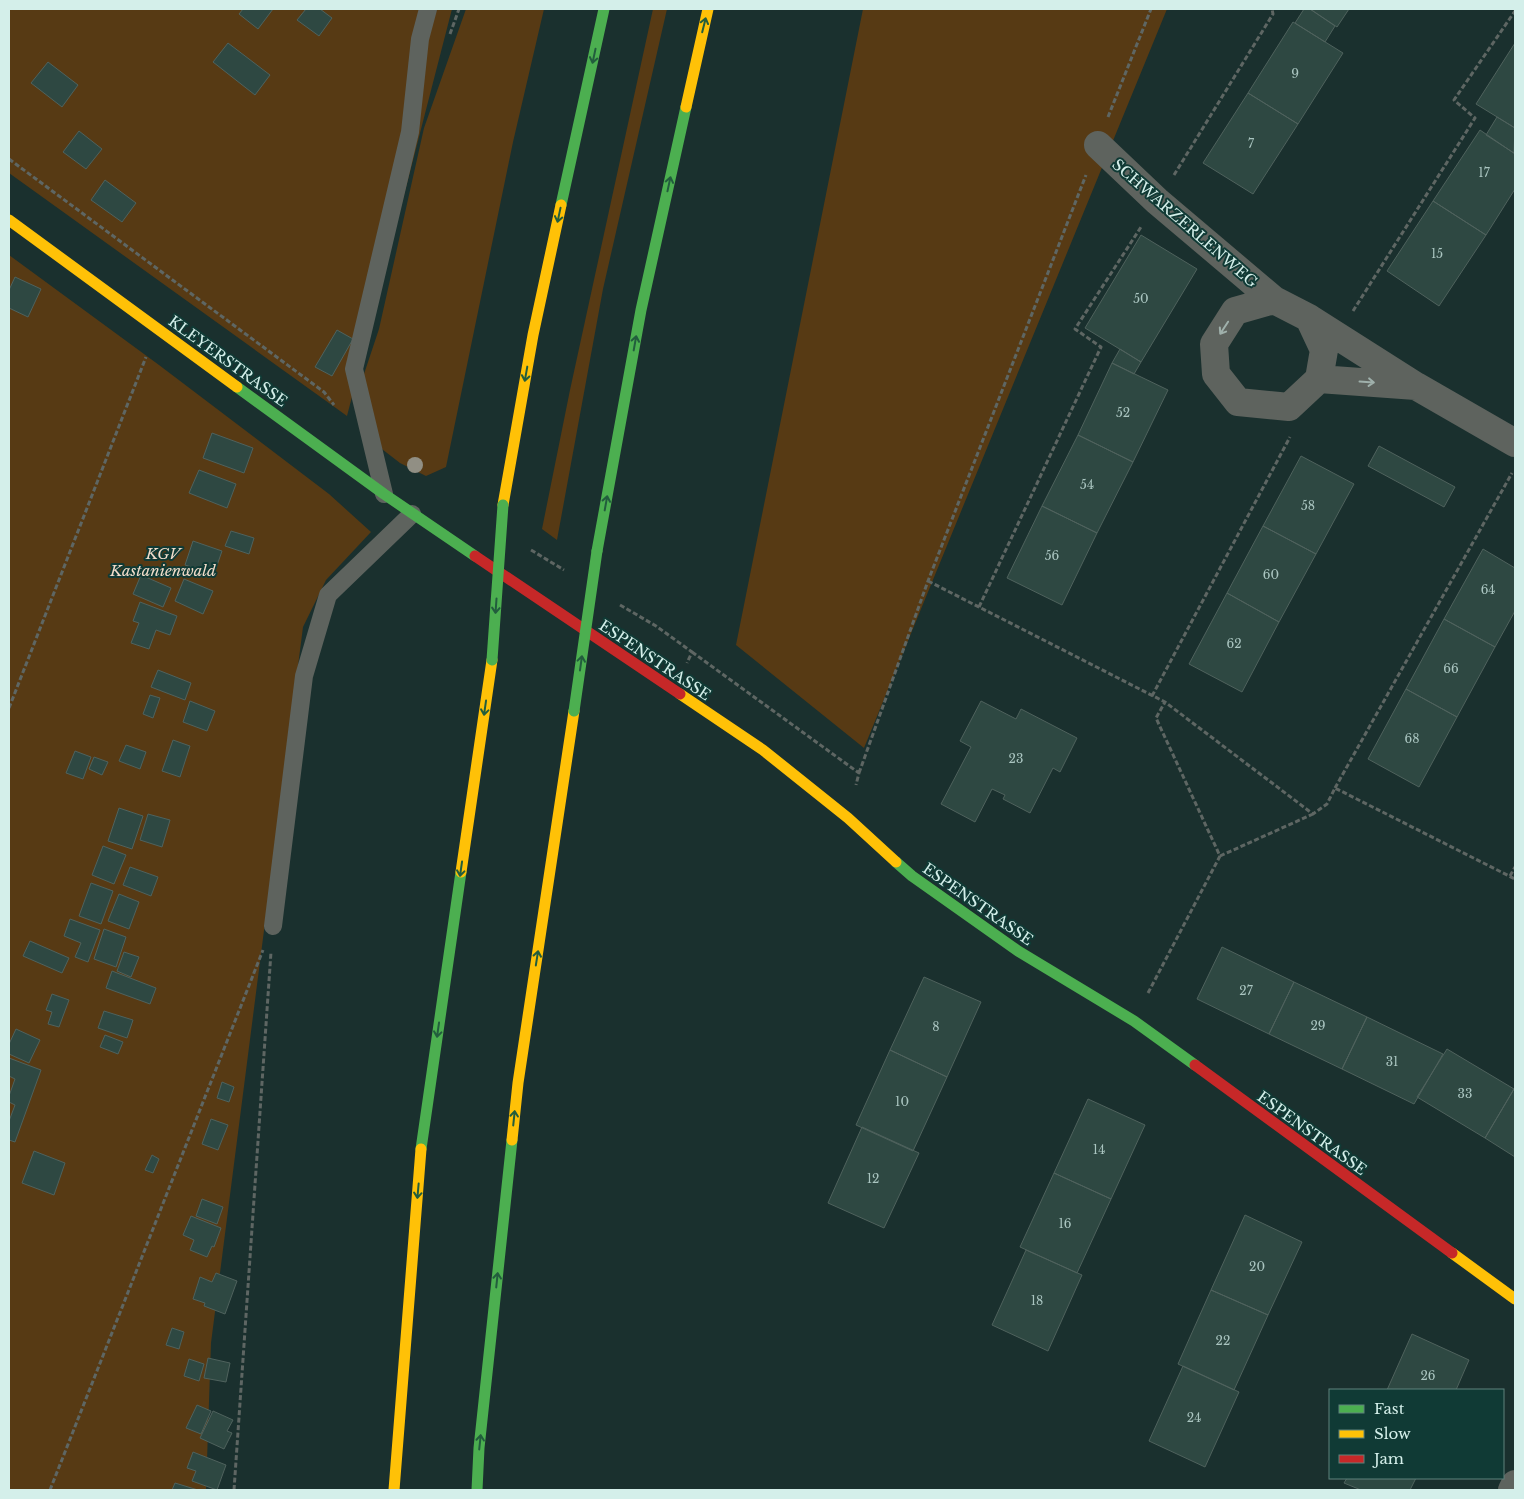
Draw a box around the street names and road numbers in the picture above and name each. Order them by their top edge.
street label: SCHWARZERLENWEG [1108,155,1262,291]
street label: KLEYERSTRASSE [165,311,291,411]
street label: ESPENSTRASSE [596,616,714,704]
street label: ESPENSTRASSE [919,859,1037,949]
street label: ESPENSTRASSE [1254,1087,1370,1179]

